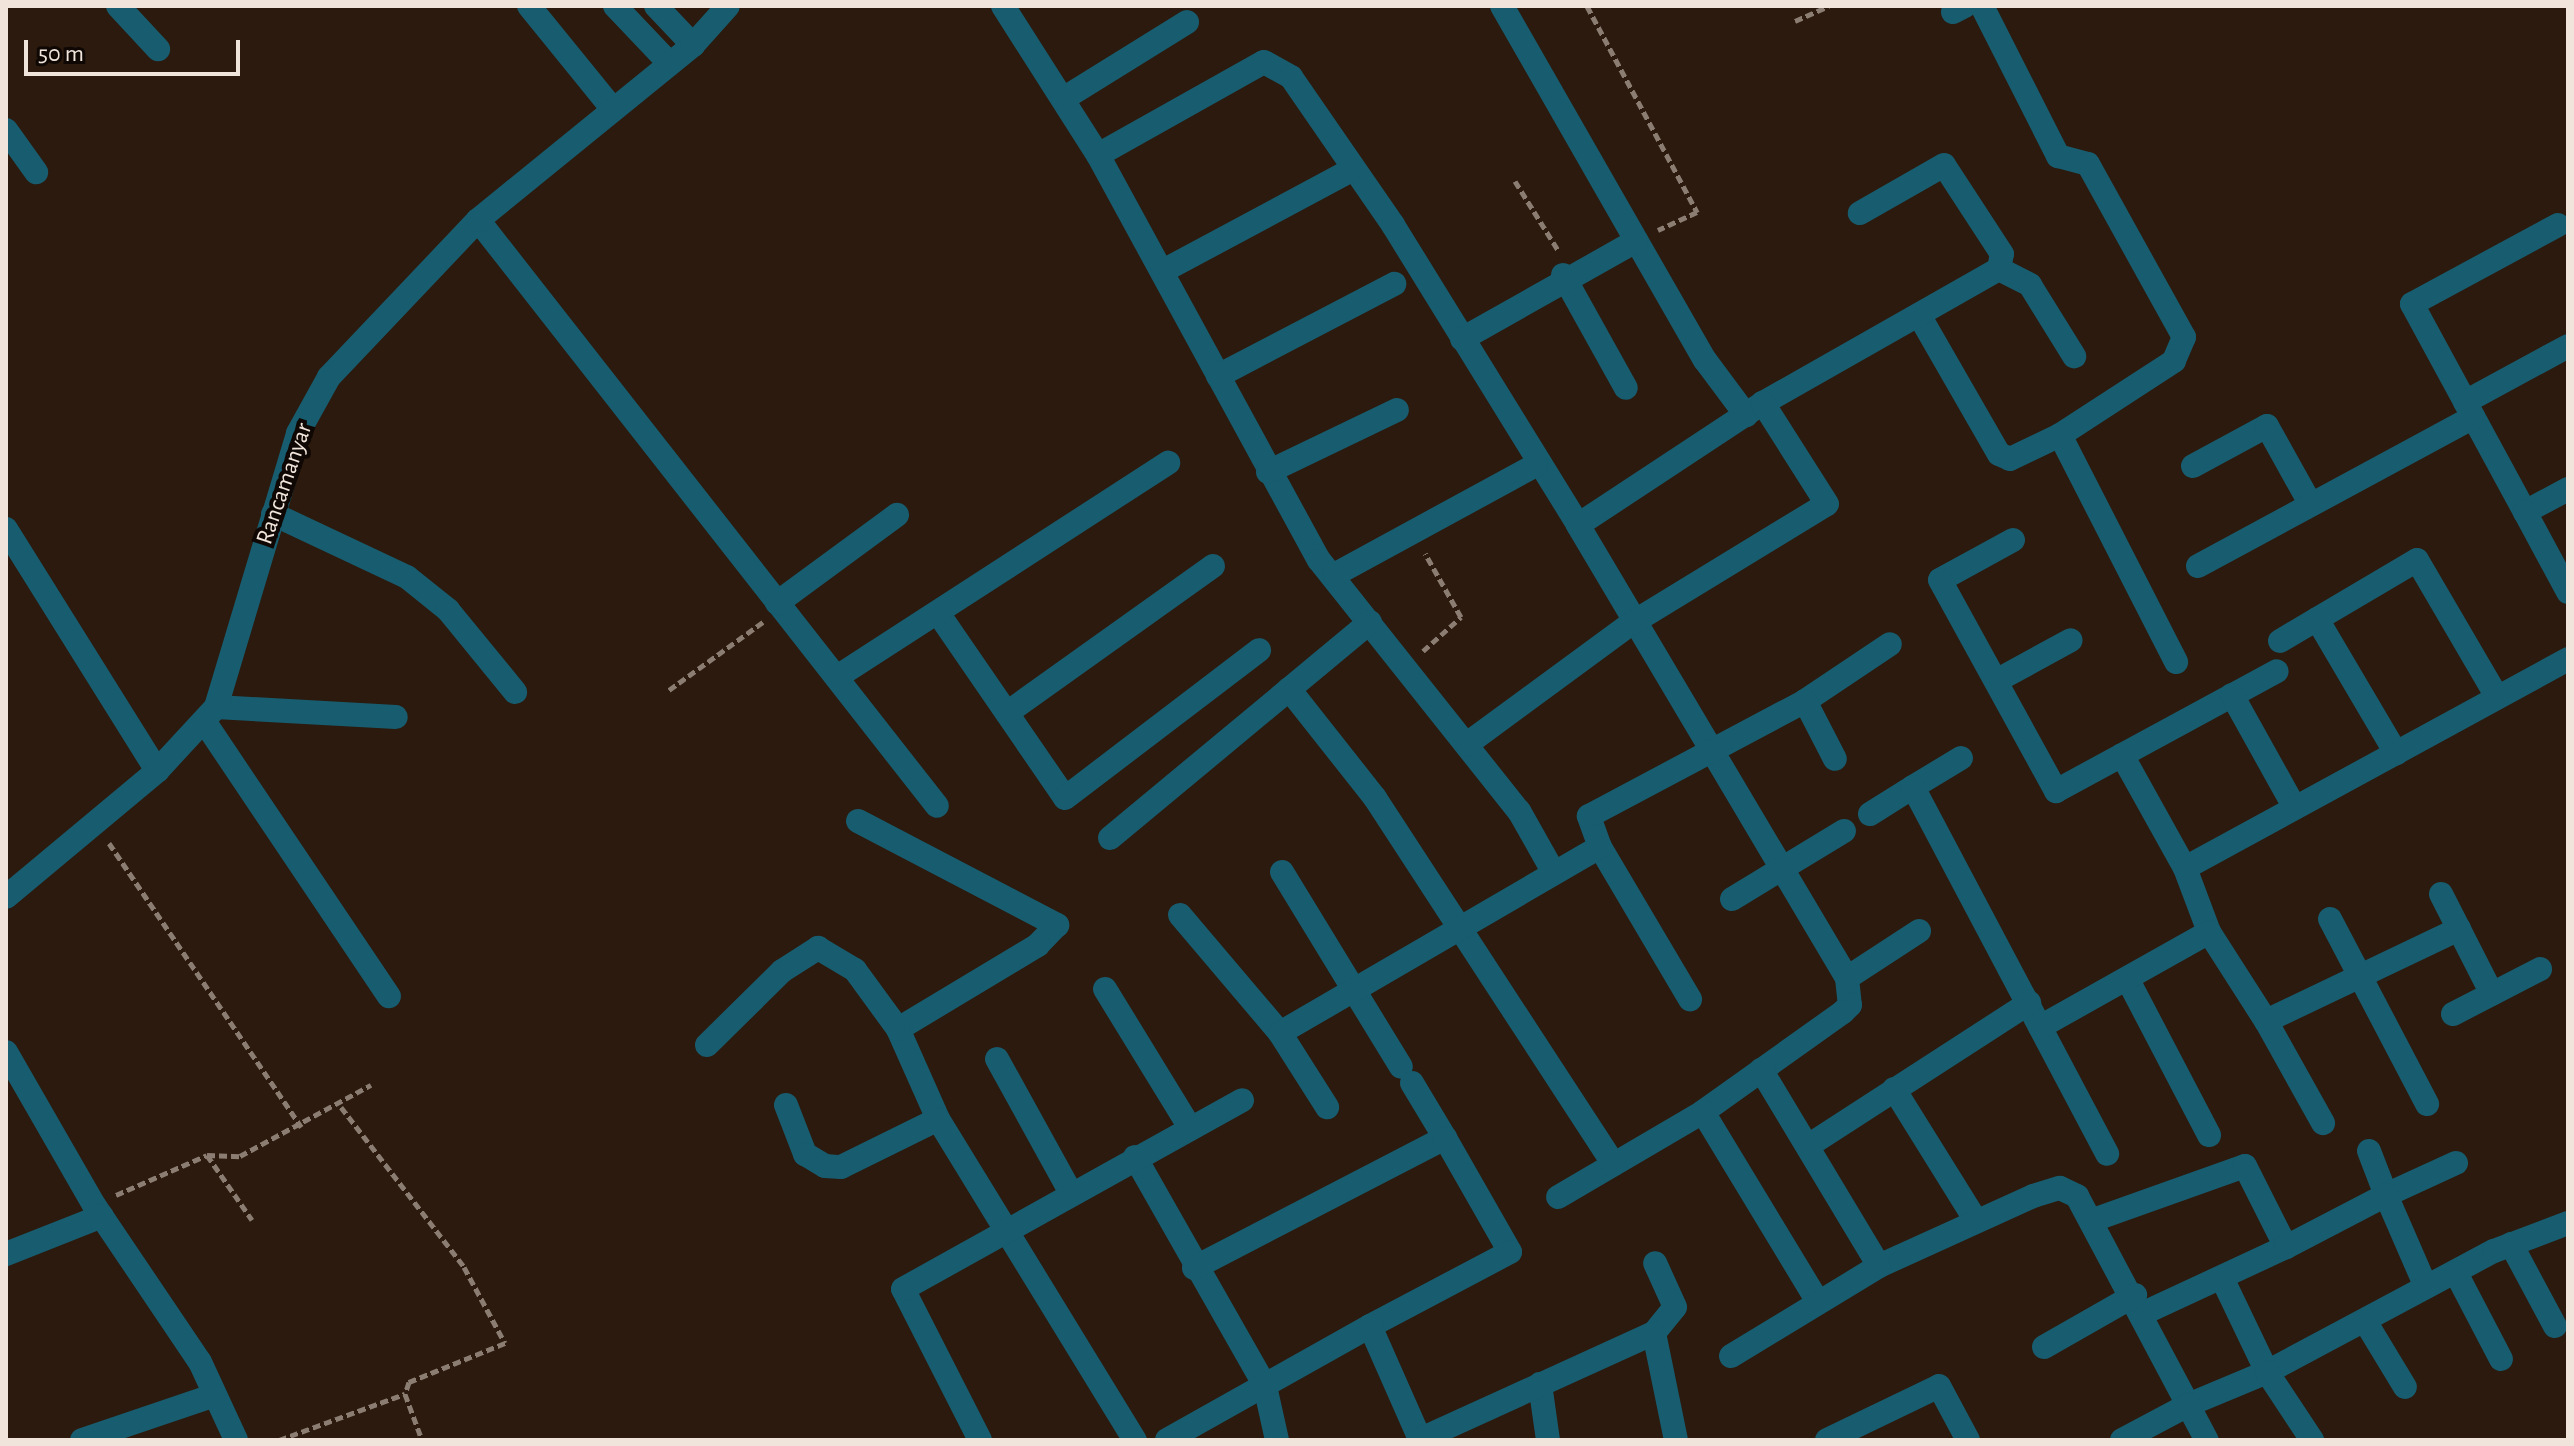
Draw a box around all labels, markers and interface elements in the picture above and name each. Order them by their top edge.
scale bar [28,24,244,74]
text: 50 m [38,42,84,66]
street label: Rancamanyar [251,420,319,548]

